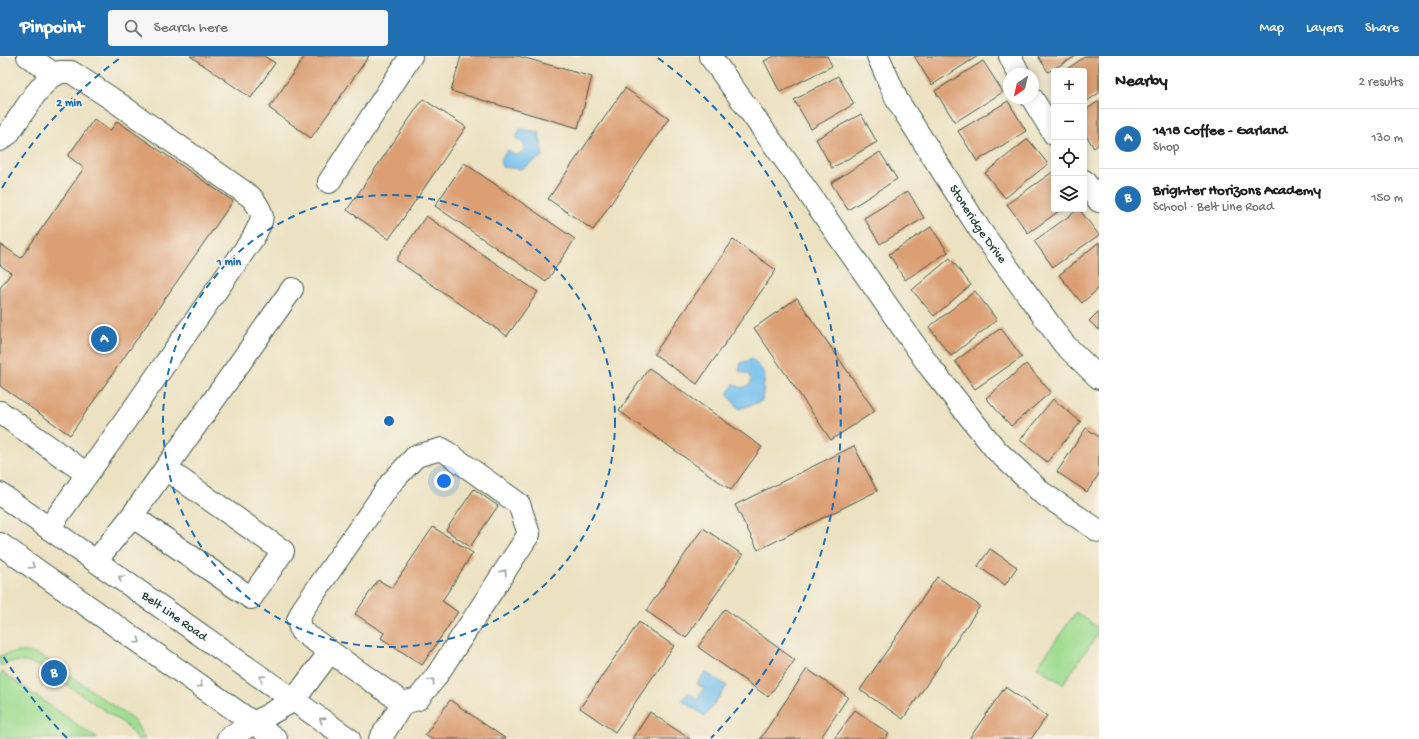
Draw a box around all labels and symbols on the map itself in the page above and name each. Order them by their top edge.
north arrow [1003,68,1039,104]
text: 2 min [56,97,82,111]
street label: Stoneridge Drive [946,182,1010,267]
text: 1 min [216,256,242,270]
pin: A [91,324,117,354]
centre of rings [382,414,396,428]
your location [434,471,454,491]
one-way arrow [28,561,35,569]
one-way arrow [499,570,506,577]
one-way arrow [119,576,126,583]
street label: Belt Line Road [138,588,211,645]
one-way arrow [134,636,141,644]
pin: B [41,658,67,688]
one-way arrow [259,675,266,683]
one-way arrow [428,678,435,685]
one-way arrow [195,680,202,687]
one-way arrow [319,718,326,725]

